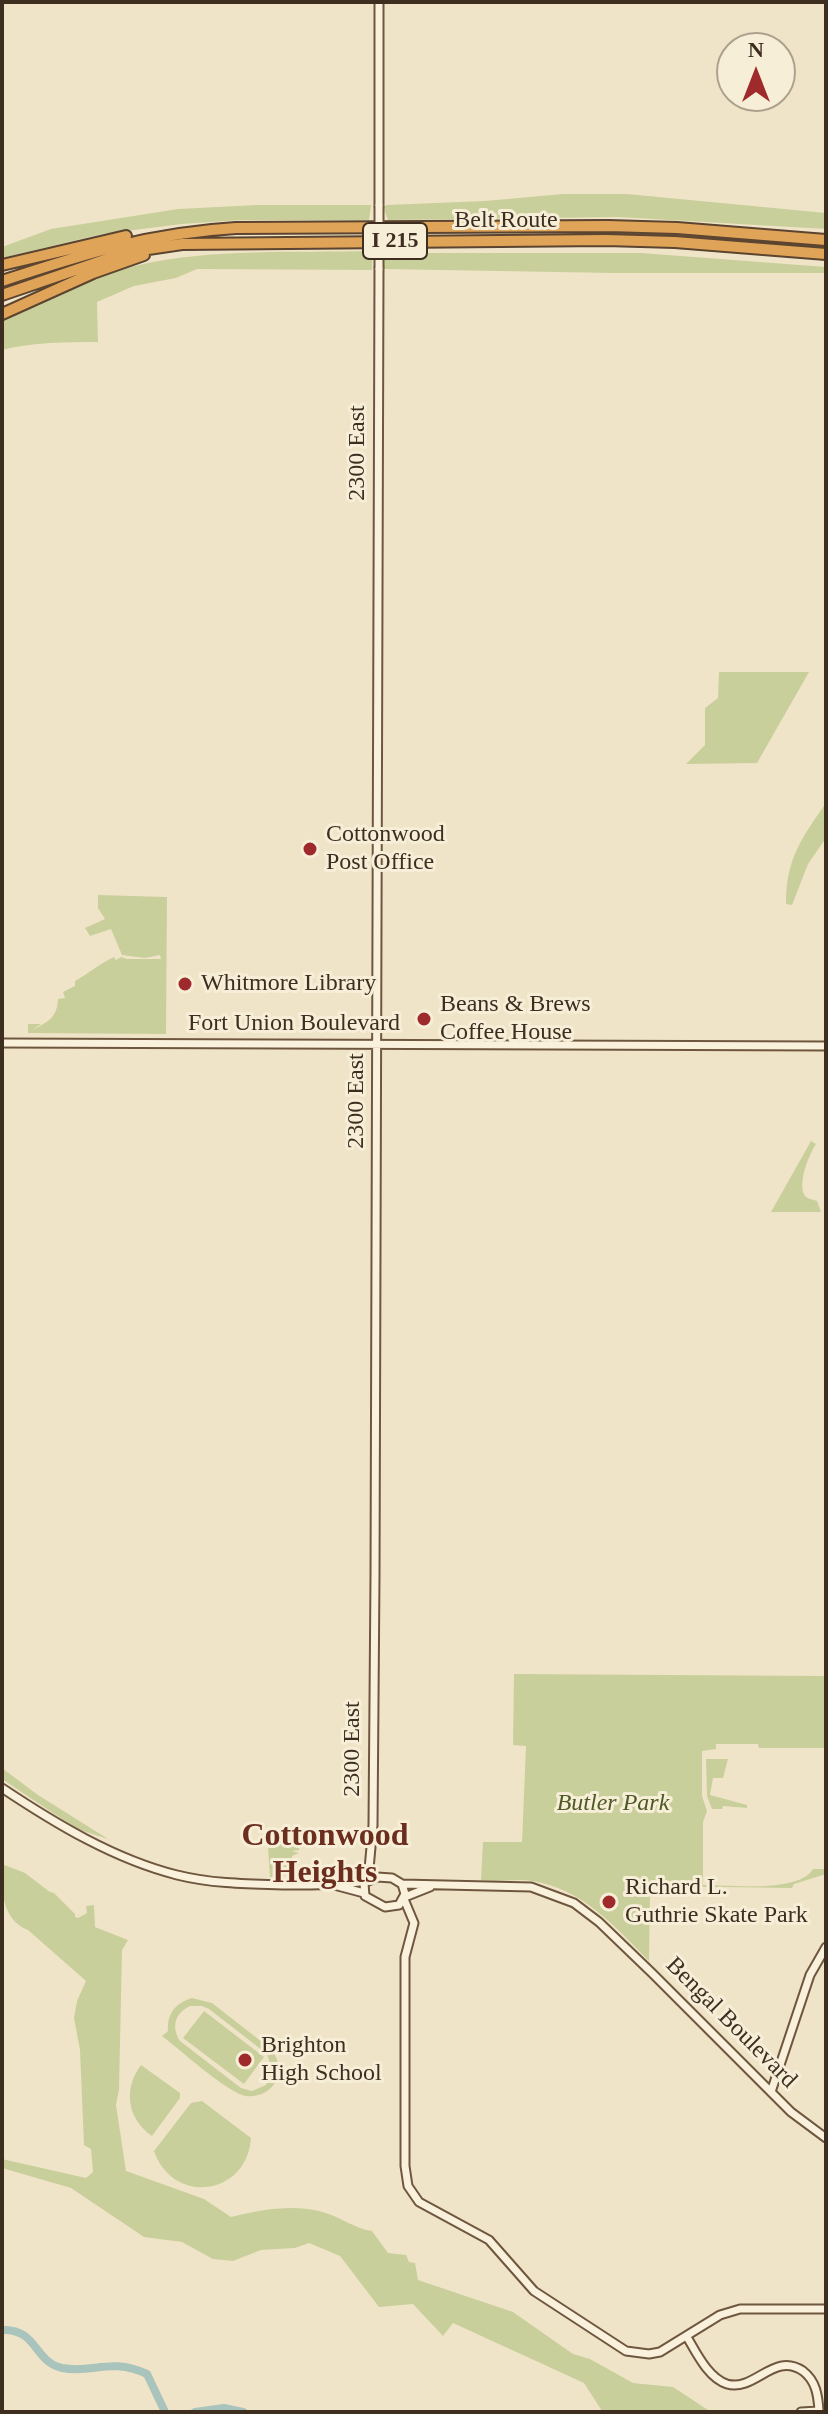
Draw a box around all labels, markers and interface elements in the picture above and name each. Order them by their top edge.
north arrow [716,32,796,112]
text: N [748,37,764,62]
street label: Belt Route [454,207,558,235]
road number: I 215 [363,223,427,259]
street label: 2300 East [344,405,372,501]
place label: Cottonwood Post Office [326,821,445,877]
marker: Cottonwood Post Office [301,840,319,858]
place label: Whitmore Library [201,970,376,998]
marker: Whitmore Library [176,975,194,993]
place label: Beans & Brews Coffee House [440,991,591,1047]
street label: Fort Union Boulevard [188,1010,400,1038]
marker: Beans & Brews Coffee House [415,1010,433,1028]
street label: 2300 East [343,1053,371,1149]
street label: 2300 East [339,1701,367,1797]
park label: Butler Park [557,1790,669,1818]
district label: Cottonwood Heights [241,1818,409,1893]
place label: Richard L. Guthrie Skate Park [625,1874,808,1930]
marker: Richard L. Guthrie Skate Park [600,1893,618,1911]
street label: Bengal Boulevard [659,1951,803,2095]
place label: Brighton High School [261,2032,382,2088]
marker: Brighton High School [236,2051,254,2069]

